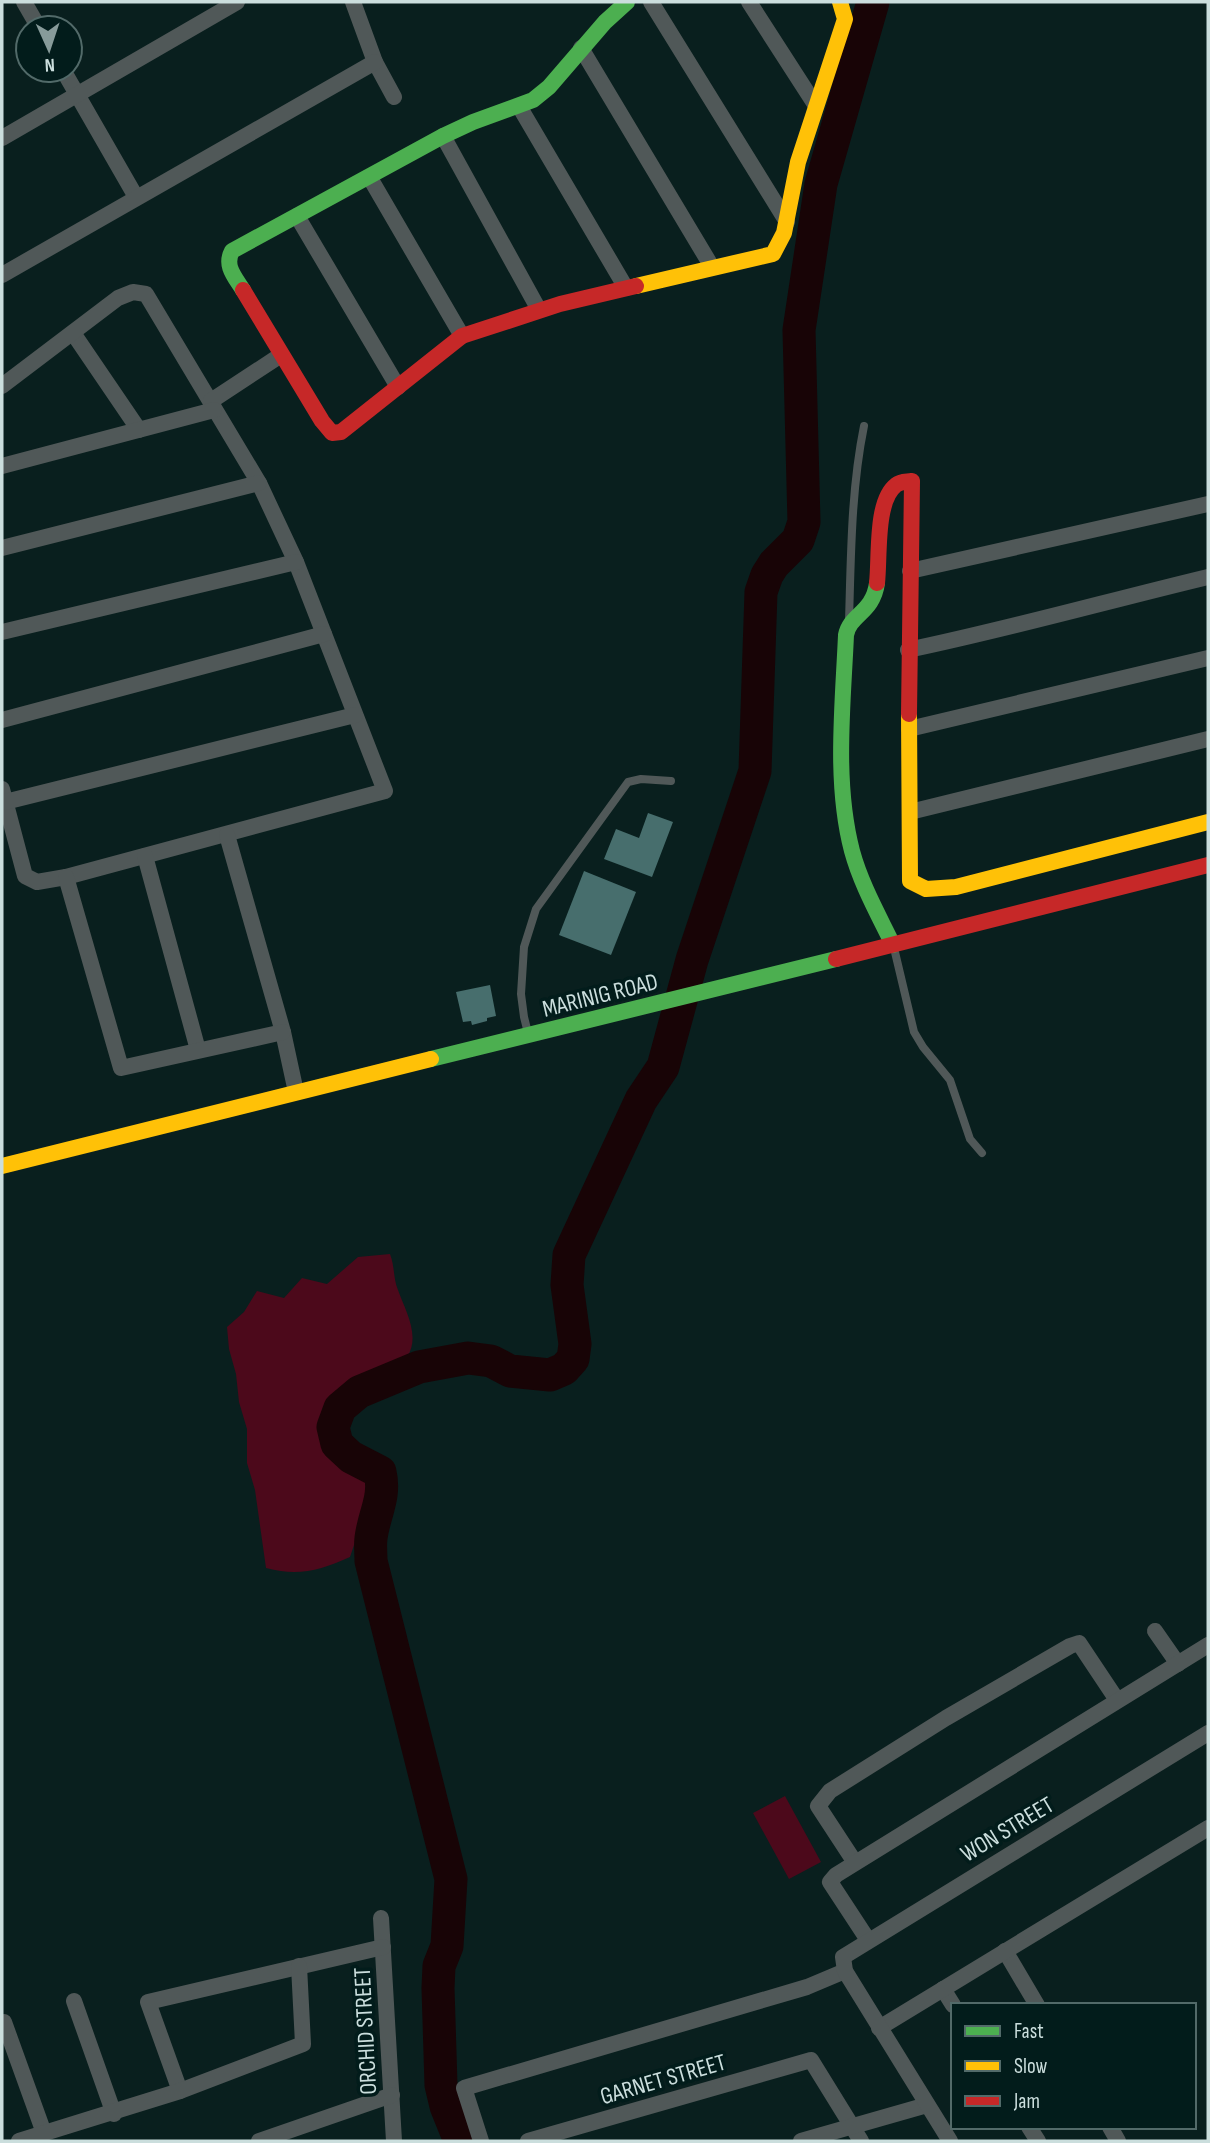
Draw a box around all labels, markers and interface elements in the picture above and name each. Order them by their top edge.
north arrow [14,14,84,84]
text: N [44,53,55,76]
street label: MARINIG ROAD [539,967,661,1024]
street label: WON STREET [955,1790,1059,1869]
street label: ORCHID STREET [348,1966,383,2095]
legend [951,2003,1196,2129]
text: Fast [1014,2019,1044,2044]
street label: GARNET STREET [597,2048,730,2111]
text: Slow [1014,2054,1048,2079]
text: Jam [1013,2089,1040,2114]

